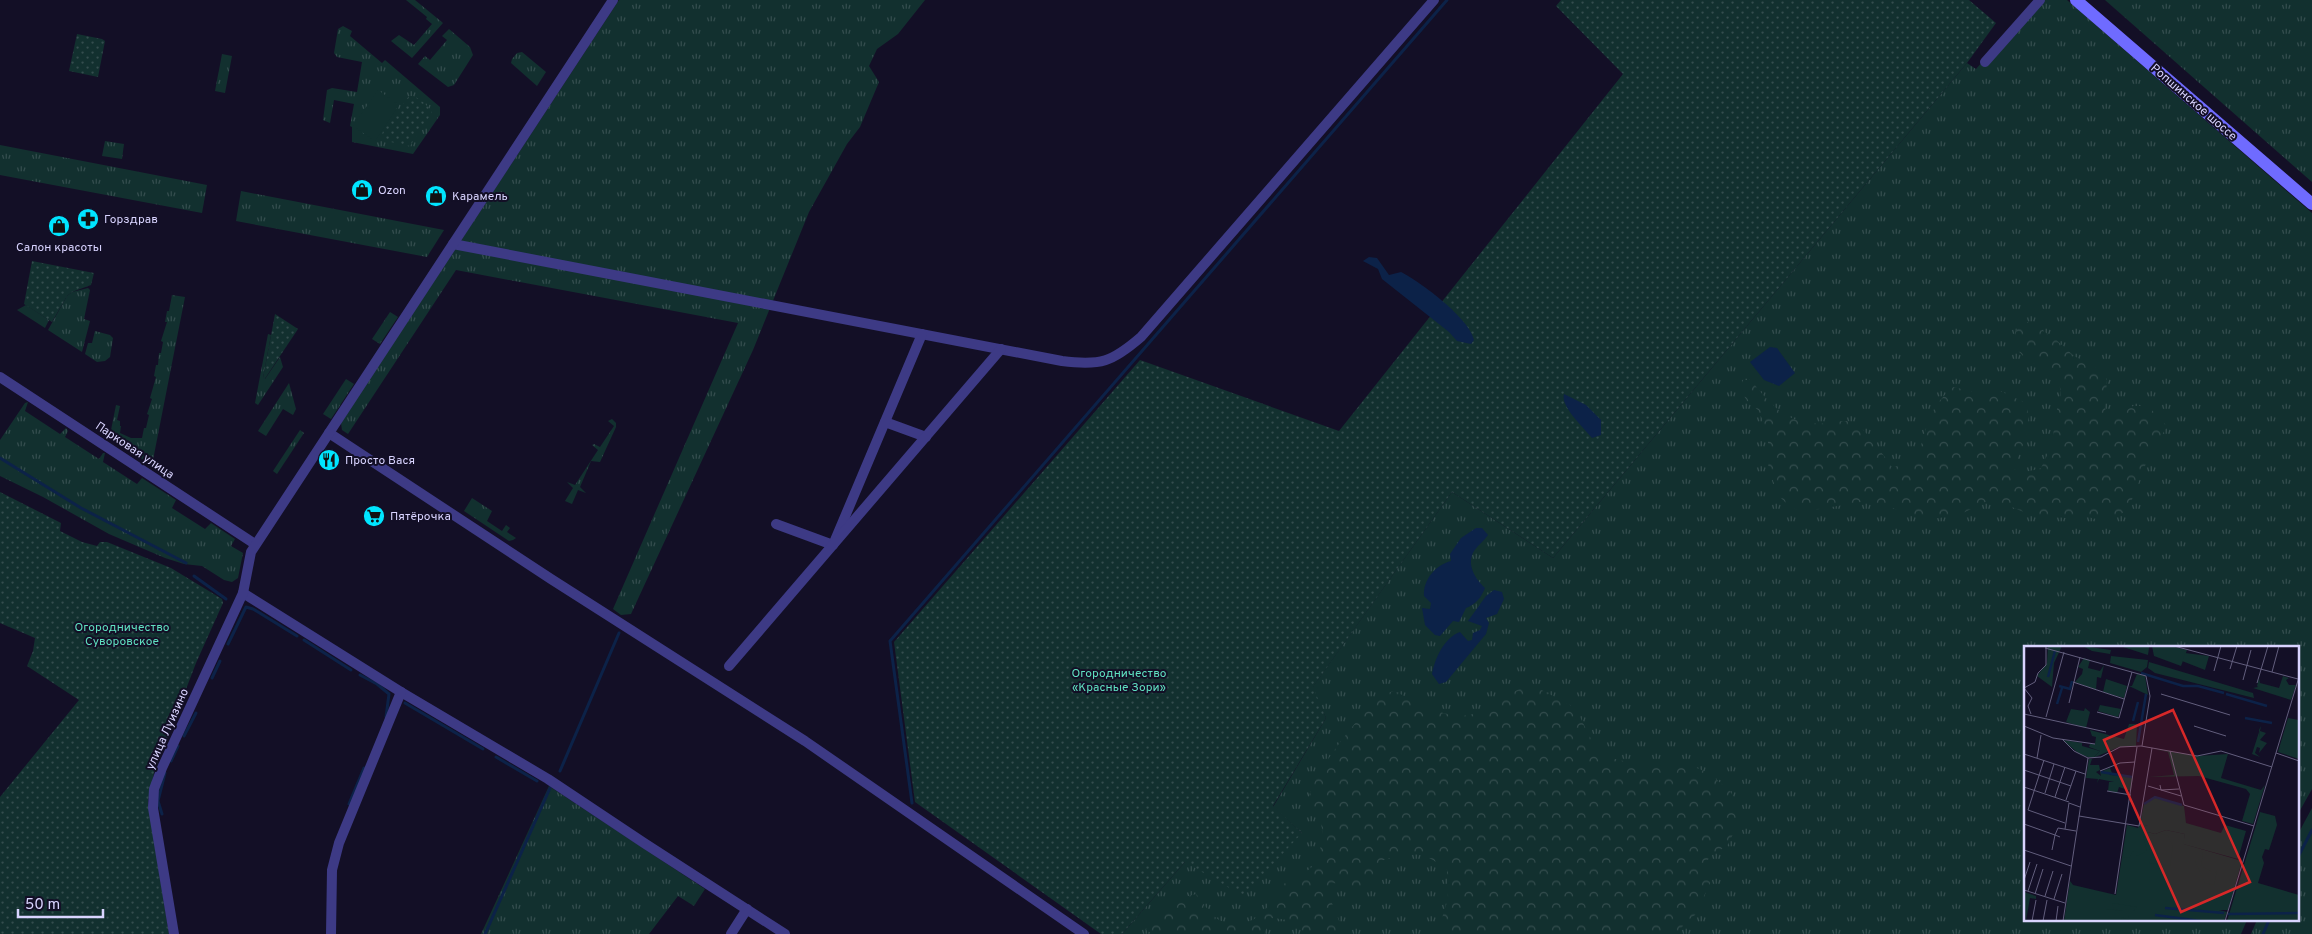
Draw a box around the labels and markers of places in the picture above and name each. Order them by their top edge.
shop icon: Ozon [350,178,374,202]
place label: Ozon [378,183,406,199]
shop icon: Карамель [424,184,448,208]
place label: Карамель [452,189,508,205]
pharmacy icon: Горздрав [76,207,100,231]
place label: Горздрав [104,212,158,228]
shop icon: Салон красоты [47,214,71,238]
place label: Салон красоты [16,240,102,256]
restaurant icon: Просто Вася [317,448,341,472]
place label: Просто Вася [345,453,415,469]
supermarket icon: Пятёрочка [362,504,386,528]
place label: Пятёрочка [390,509,451,525]

